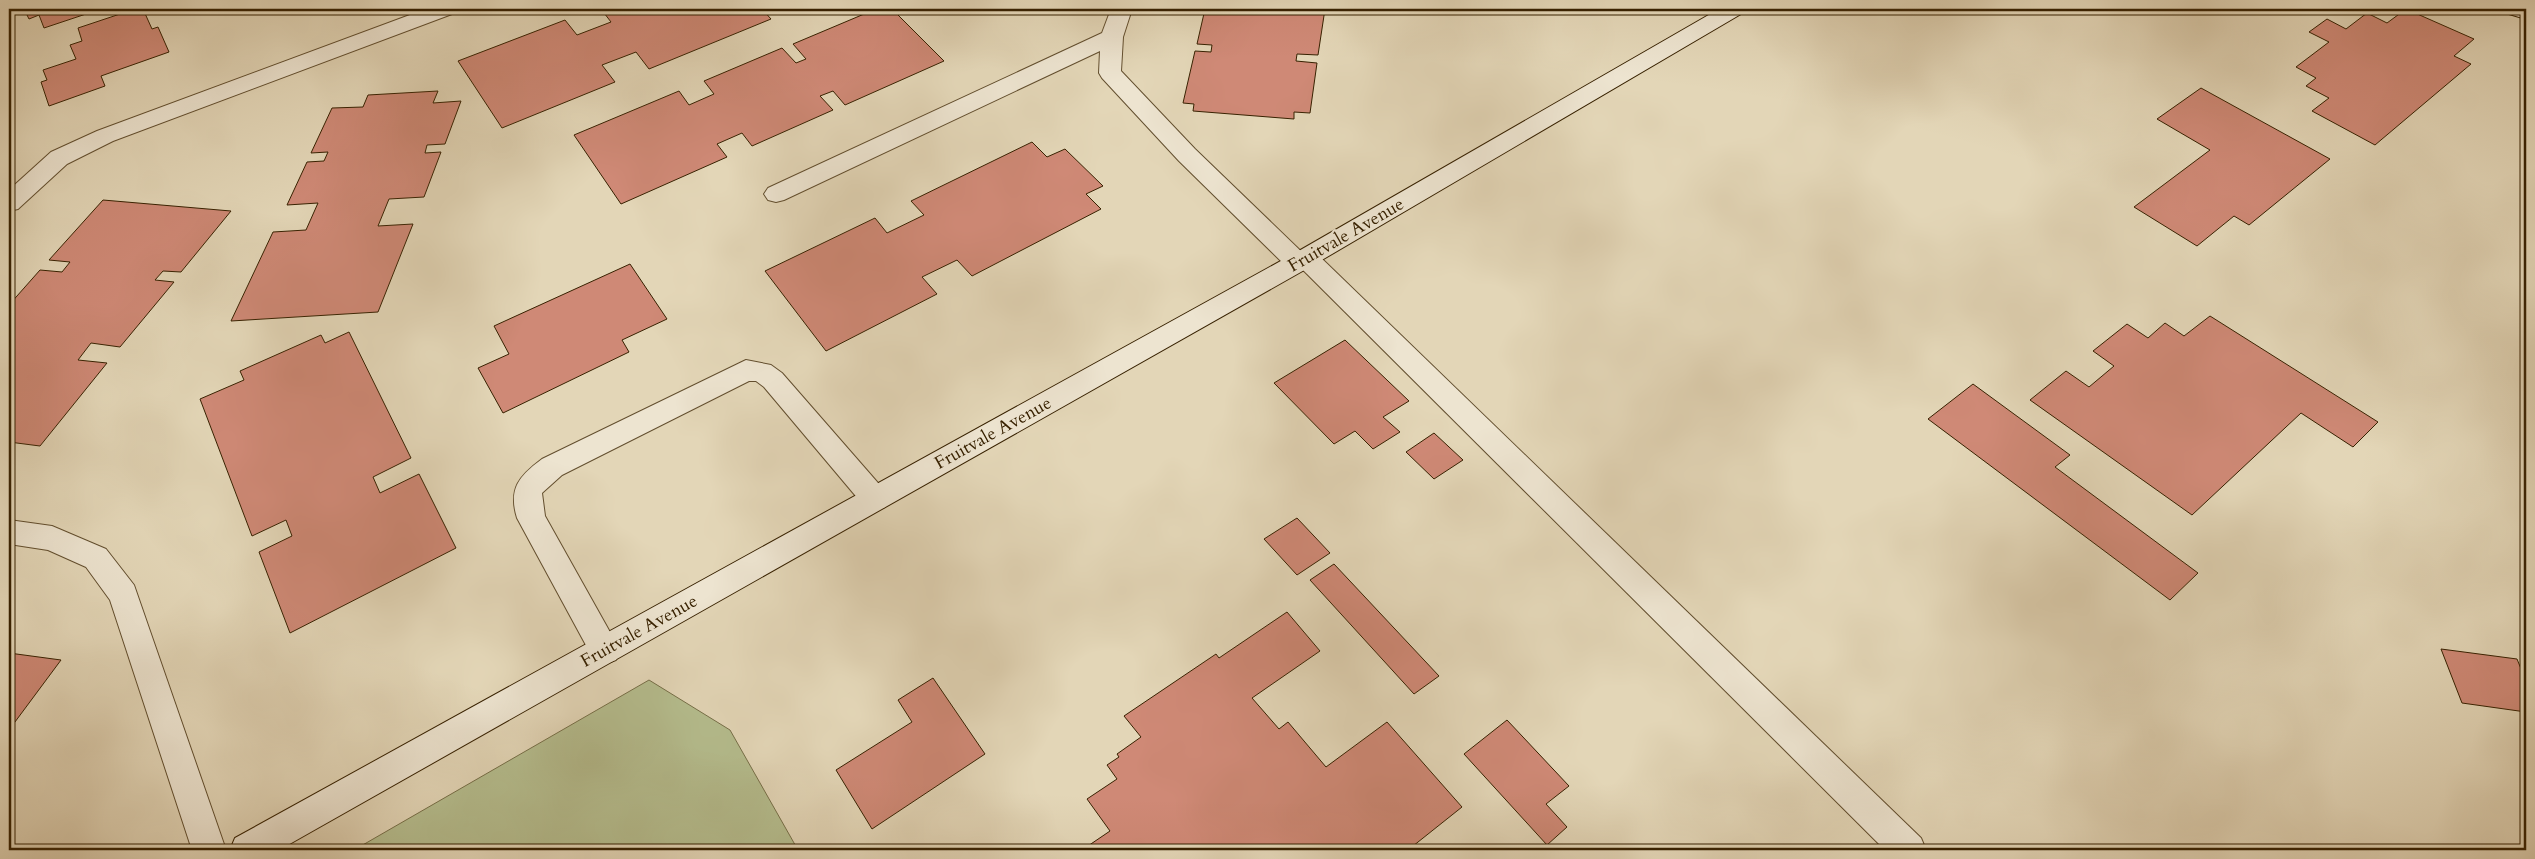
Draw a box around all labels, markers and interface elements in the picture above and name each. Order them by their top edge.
street label: Fruitvale Avenue [1283,192,1409,278]
street label: Fruitvale Avenue [930,390,1056,476]
street label: Fruitvale Avenue [576,588,702,674]

